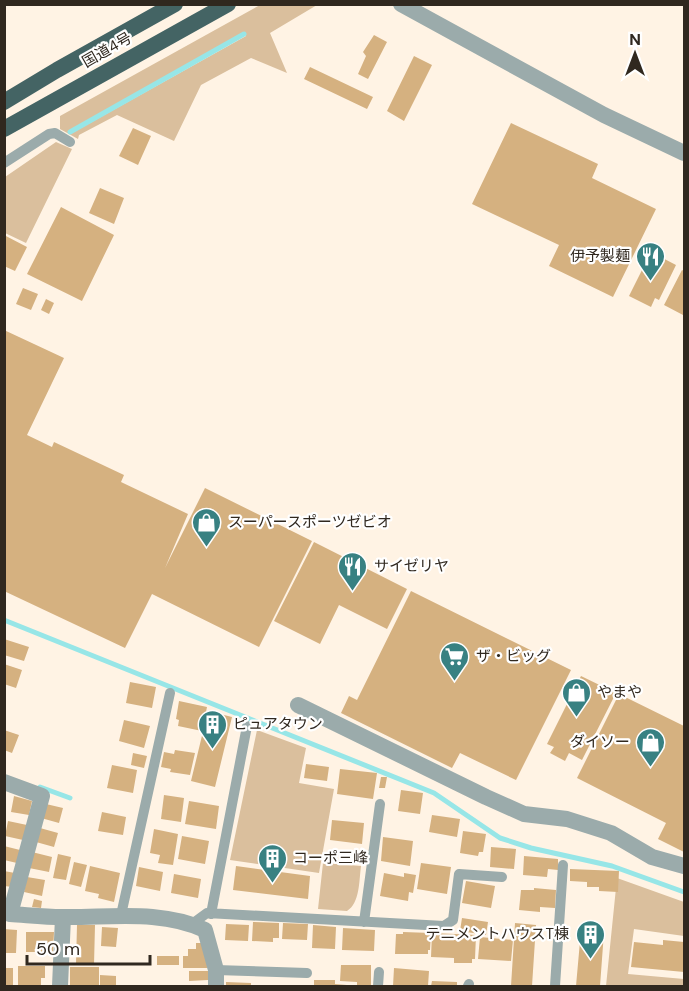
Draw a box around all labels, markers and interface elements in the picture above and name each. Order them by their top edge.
north arrow [605,24,665,84]
street label: 国道4号 [79,28,135,72]
text: N [629,29,641,50]
restaurant icon: 伊予製麺 [635,240,667,282]
place label: 伊予製麺 [570,246,630,266]
shop icon: スーパースポーツゼビオ [191,506,223,548]
place label: スーパースポーツゼビオ [228,512,392,532]
restaurant icon: サイゼリヤ [337,550,369,592]
place label: サイゼリヤ [374,556,449,576]
supermarket icon: ザ・ビッグ [439,640,471,682]
place label: ザ・ビッグ [476,646,551,666]
shop icon: やまや [560,676,592,718]
place label: やまや [597,682,642,702]
building icon: ピュアタウン [196,708,228,750]
place label: ピュアタウン [233,714,323,734]
shop icon: ダイソー [635,726,667,768]
place label: ダイソー [570,732,630,752]
building icon: コーポ三峰 [256,842,288,884]
place label: コーポ三峰 [293,848,368,868]
building icon: テニメントハウスT棟 [574,918,606,960]
place label: テニメントハウスT棟 [426,924,569,944]
scale bar [27,928,150,966]
text: 50 m [36,937,80,961]

